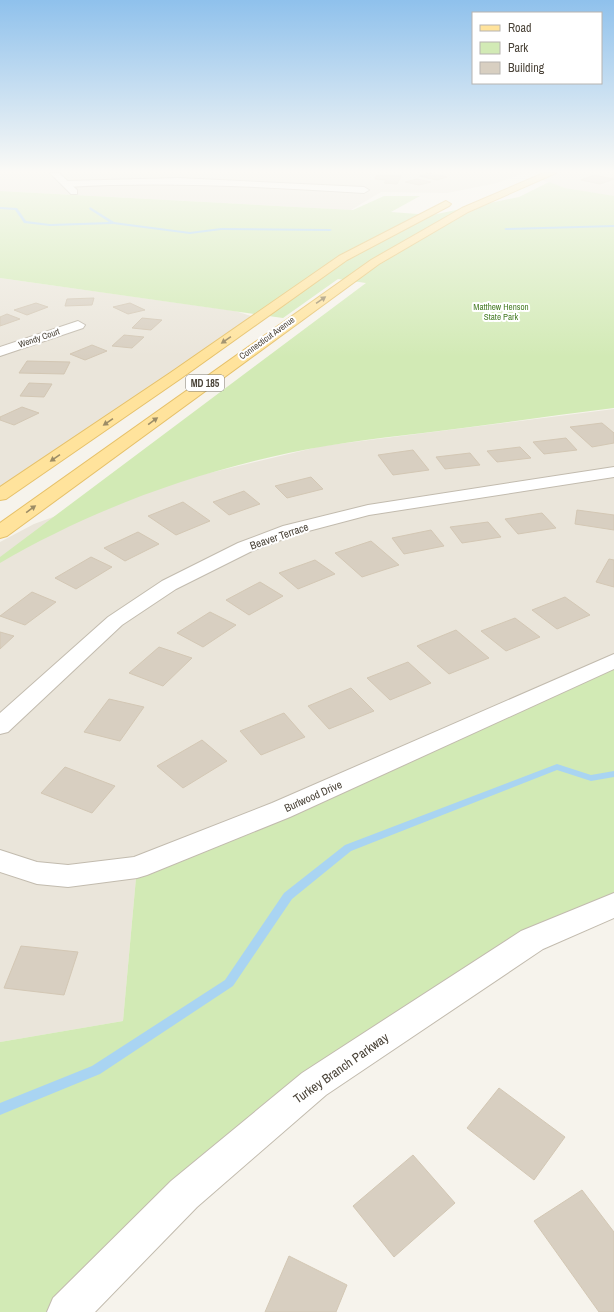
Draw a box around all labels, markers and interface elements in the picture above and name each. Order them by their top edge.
legend [472,12,602,84]
text: Road [508,20,532,36]
text: Park [508,40,528,56]
text: Building [508,60,545,76]
one-way arrow [316,296,327,304]
park label: Matthew Henson State Park [473,301,529,323]
street label: Connecticut Avenue [237,314,297,362]
street label: Wendy Court [17,325,61,351]
one-way arrow [221,336,231,344]
road number: MD 185 [186,375,224,391]
one-way arrow [147,417,158,425]
one-way arrow [102,418,113,426]
one-way arrow [50,454,60,462]
one-way arrow [26,505,37,513]
street label: Beaver Terrace [248,519,310,553]
street label: Burlwood Drive [282,777,344,815]
street label: Turkey Branch Parkway [290,1028,392,1107]

